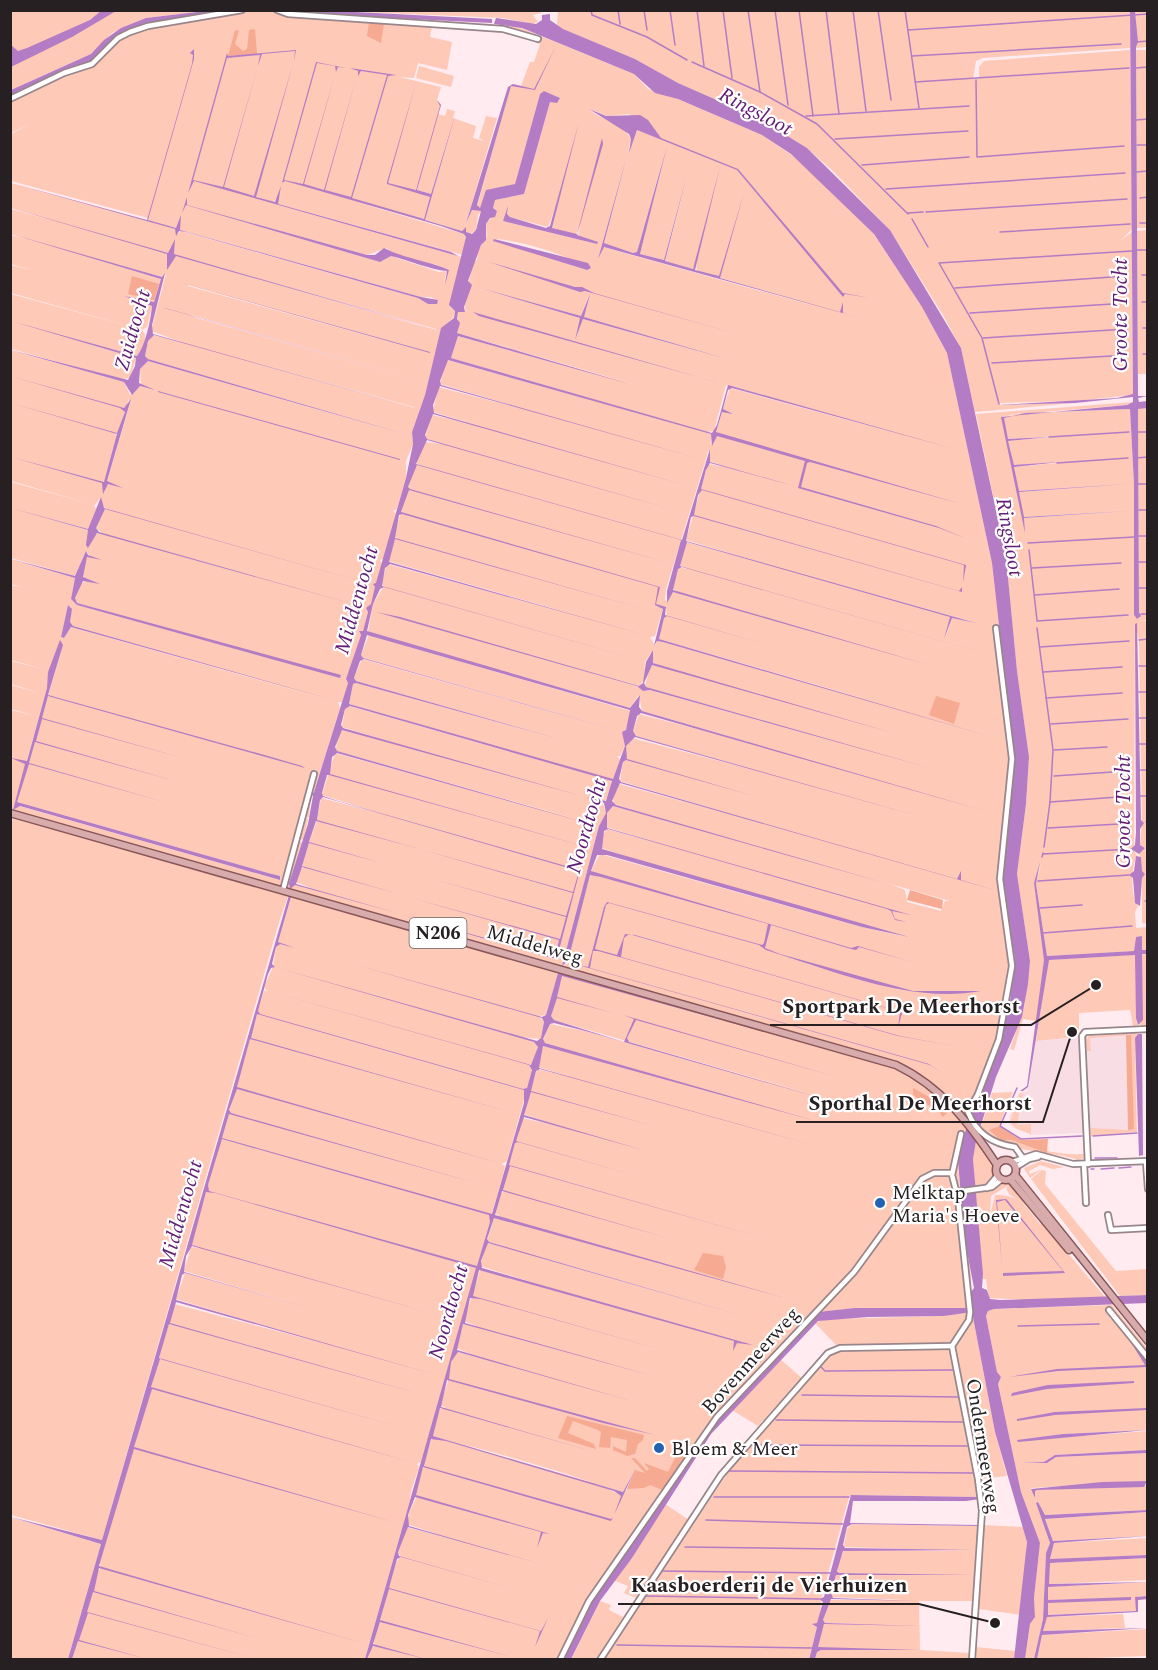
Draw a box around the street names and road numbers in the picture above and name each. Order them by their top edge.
street label: Middelweg [483,917,586,973]
road number: N206 [410,918,466,948]
street label: Bovenmeerweg [694,1300,807,1421]
street label: Ondermeerweg [958,1376,1009,1516]

